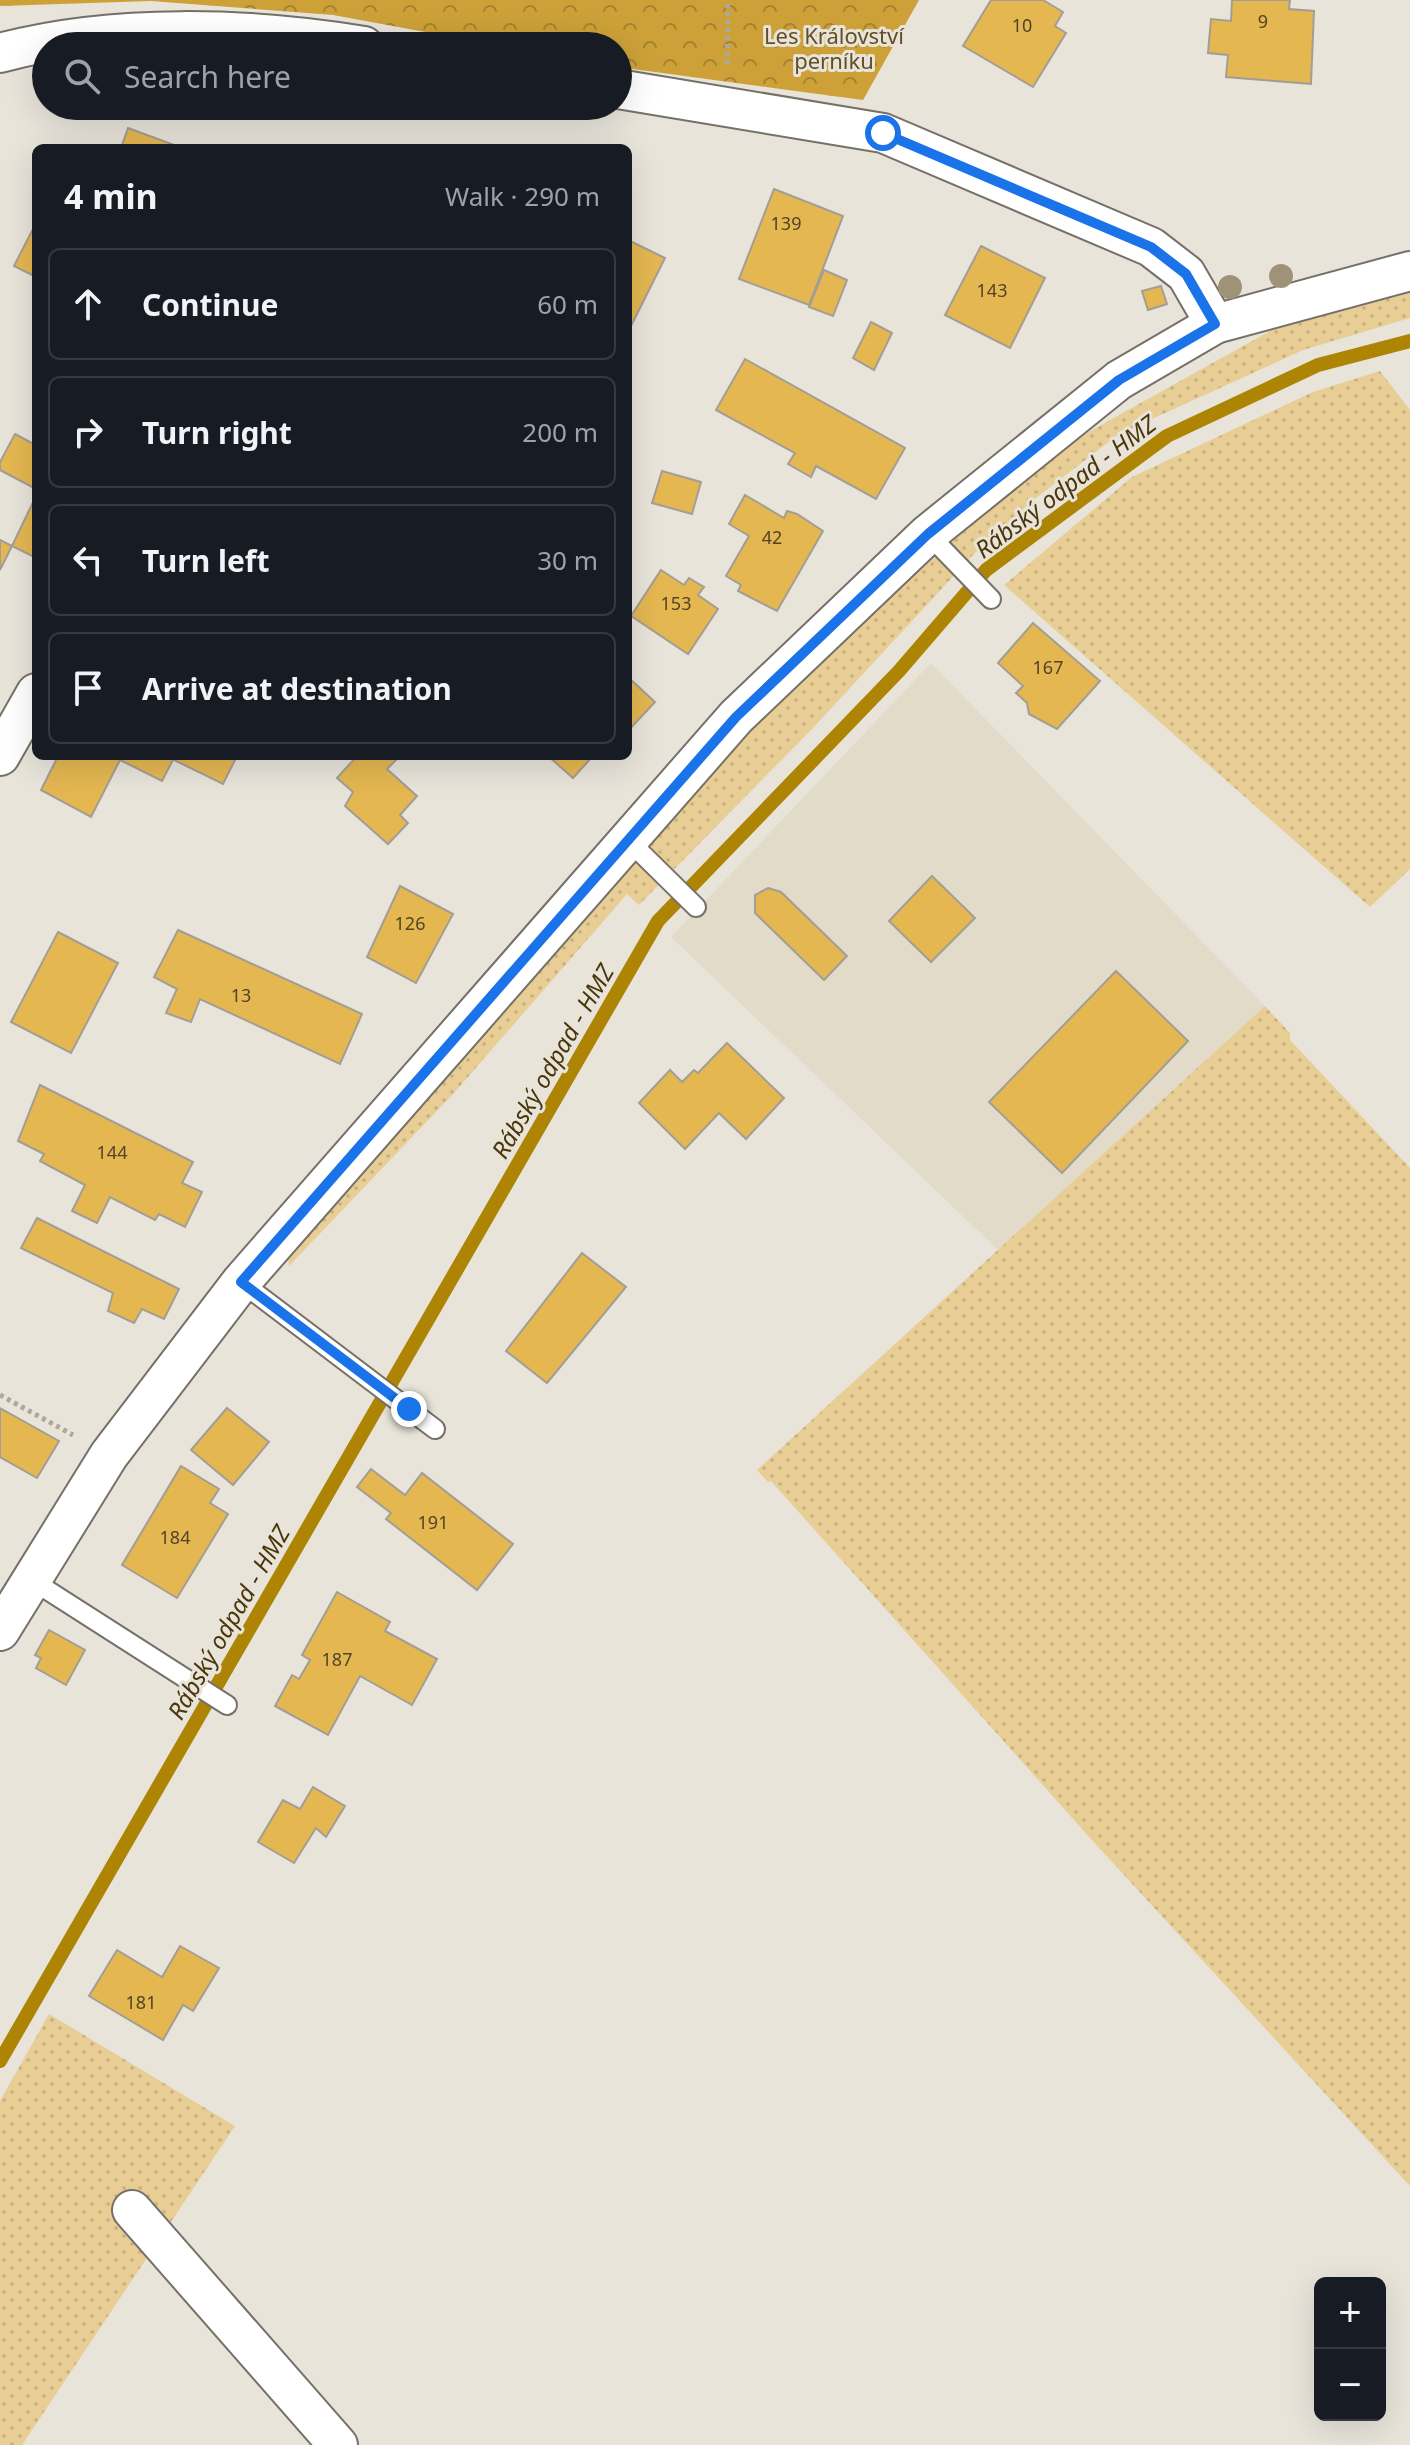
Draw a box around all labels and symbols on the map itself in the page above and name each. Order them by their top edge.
house number: 9 [1258,9,1268,33]
house number: 10 [1012,13,1032,37]
park label: Les Království perníku [764,20,905,75]
route start [865,115,901,151]
house number: 139 [771,211,801,235]
house number: 143 [977,278,1007,302]
water label: Rábský odpad - HMZ [968,406,1163,565]
house number: 42 [762,525,782,549]
house number: 153 [661,591,691,615]
house number: 167 [1033,655,1063,679]
house number: 126 [395,911,425,935]
water label: Rábský odpad - HMZ [483,957,622,1164]
house number: 13 [231,983,251,1007]
house number: 144 [97,1140,127,1164]
route end [391,1391,427,1427]
house number: 191 [418,1510,448,1534]
water label: Rábský odpad - HMZ [159,1518,298,1725]
house number: 184 [160,1525,190,1549]
house number: 187 [322,1647,352,1671]
house number: 181 [126,1990,156,2014]

